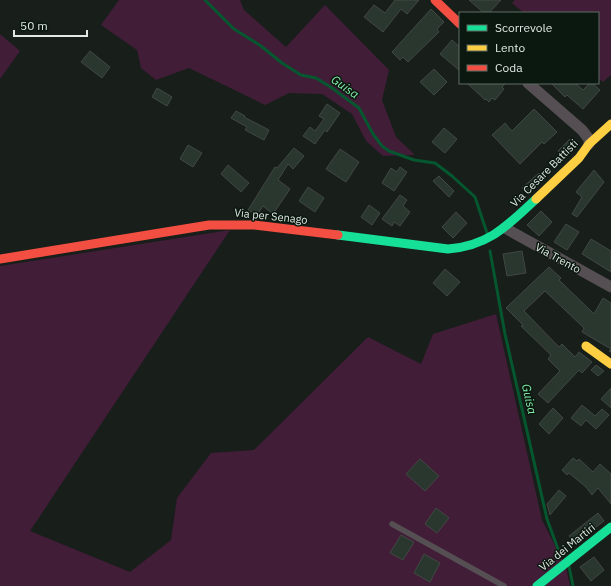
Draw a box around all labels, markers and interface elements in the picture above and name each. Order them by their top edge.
scale bar [14,12,87,38]
legend [459,12,599,84]
text: 50 m [20,18,48,33]
text: Scorrevole [495,20,553,35]
text: Lento [495,40,525,55]
text: Coda [495,60,523,75]
water label: Guisa [328,72,362,101]
street label: Via Cesare Battisti [507,136,581,210]
street label: Via per Senago [234,205,308,227]
street label: Via Trento [533,240,583,276]
water label: Guisa [519,382,540,415]
street label: Via dei Martiri [536,520,598,574]

